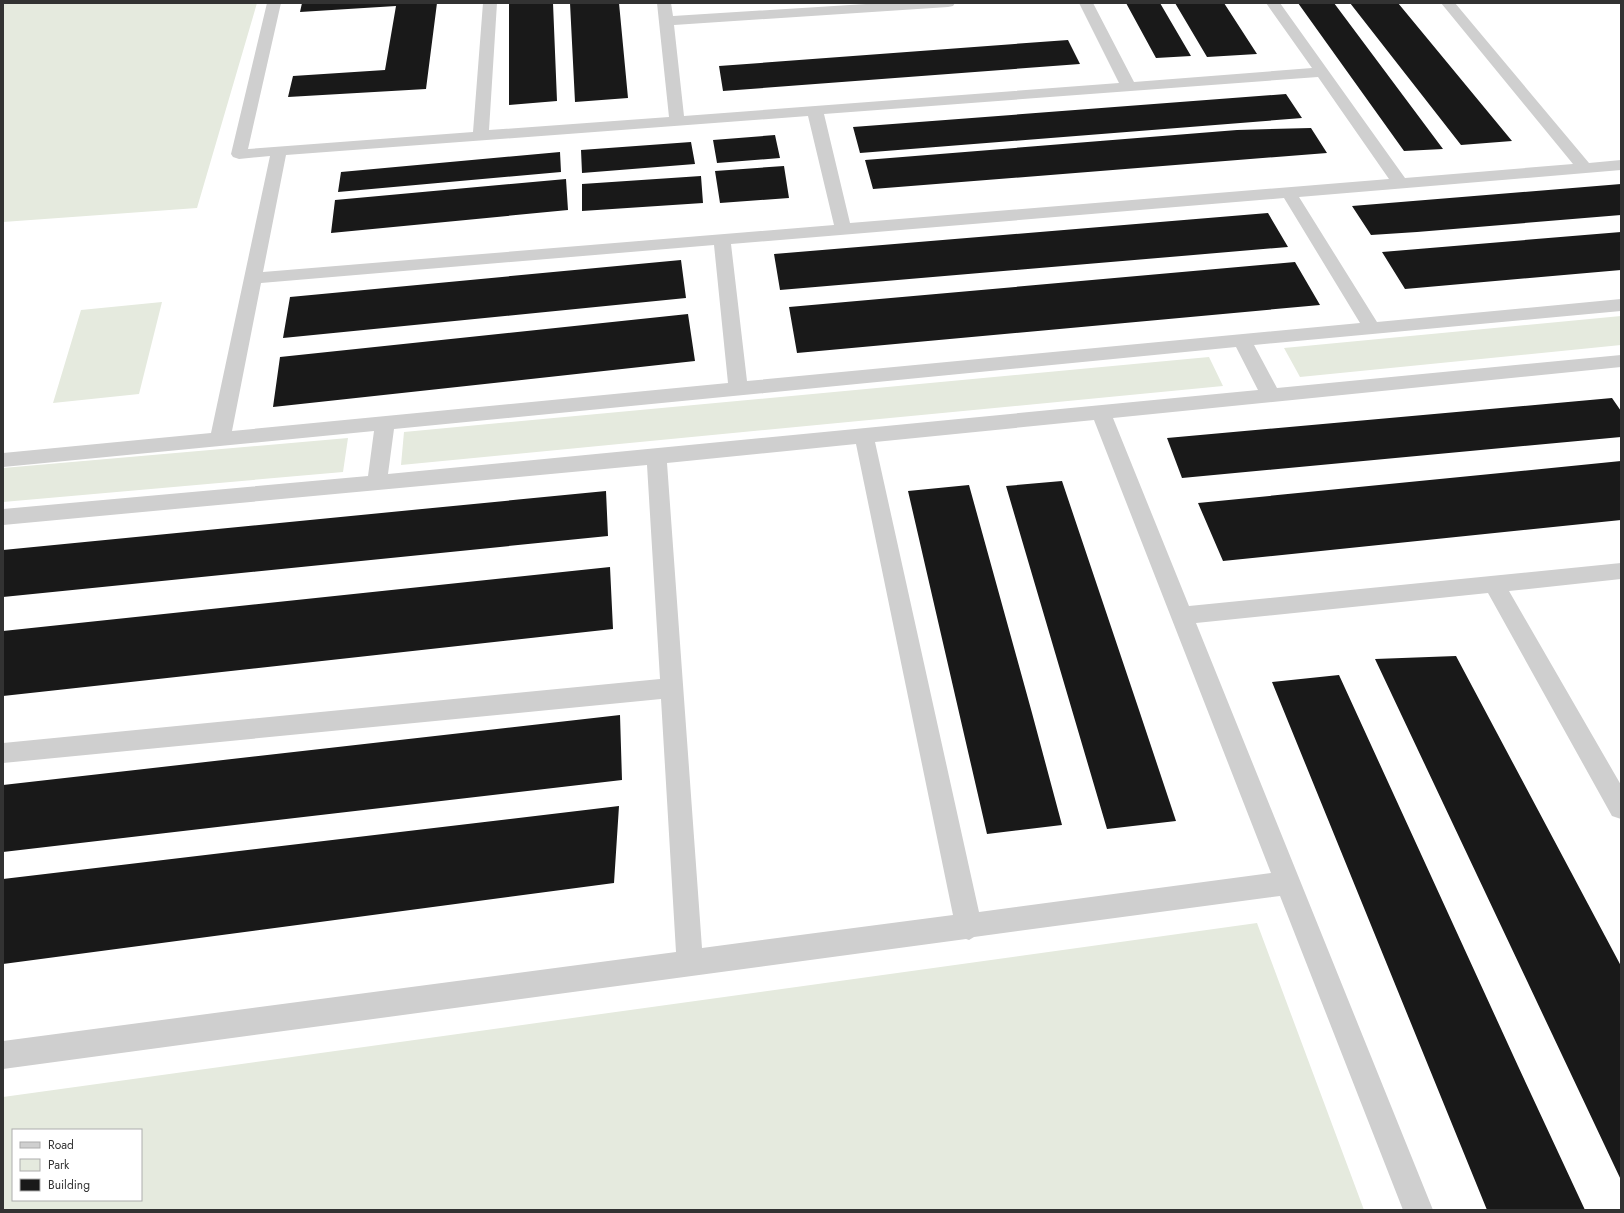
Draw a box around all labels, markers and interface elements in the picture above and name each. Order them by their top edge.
legend [12,1129,142,1201]
text: Road [48,1136,74,1154]
text: Park [48,1156,70,1174]
text: Building [48,1176,90,1194]

